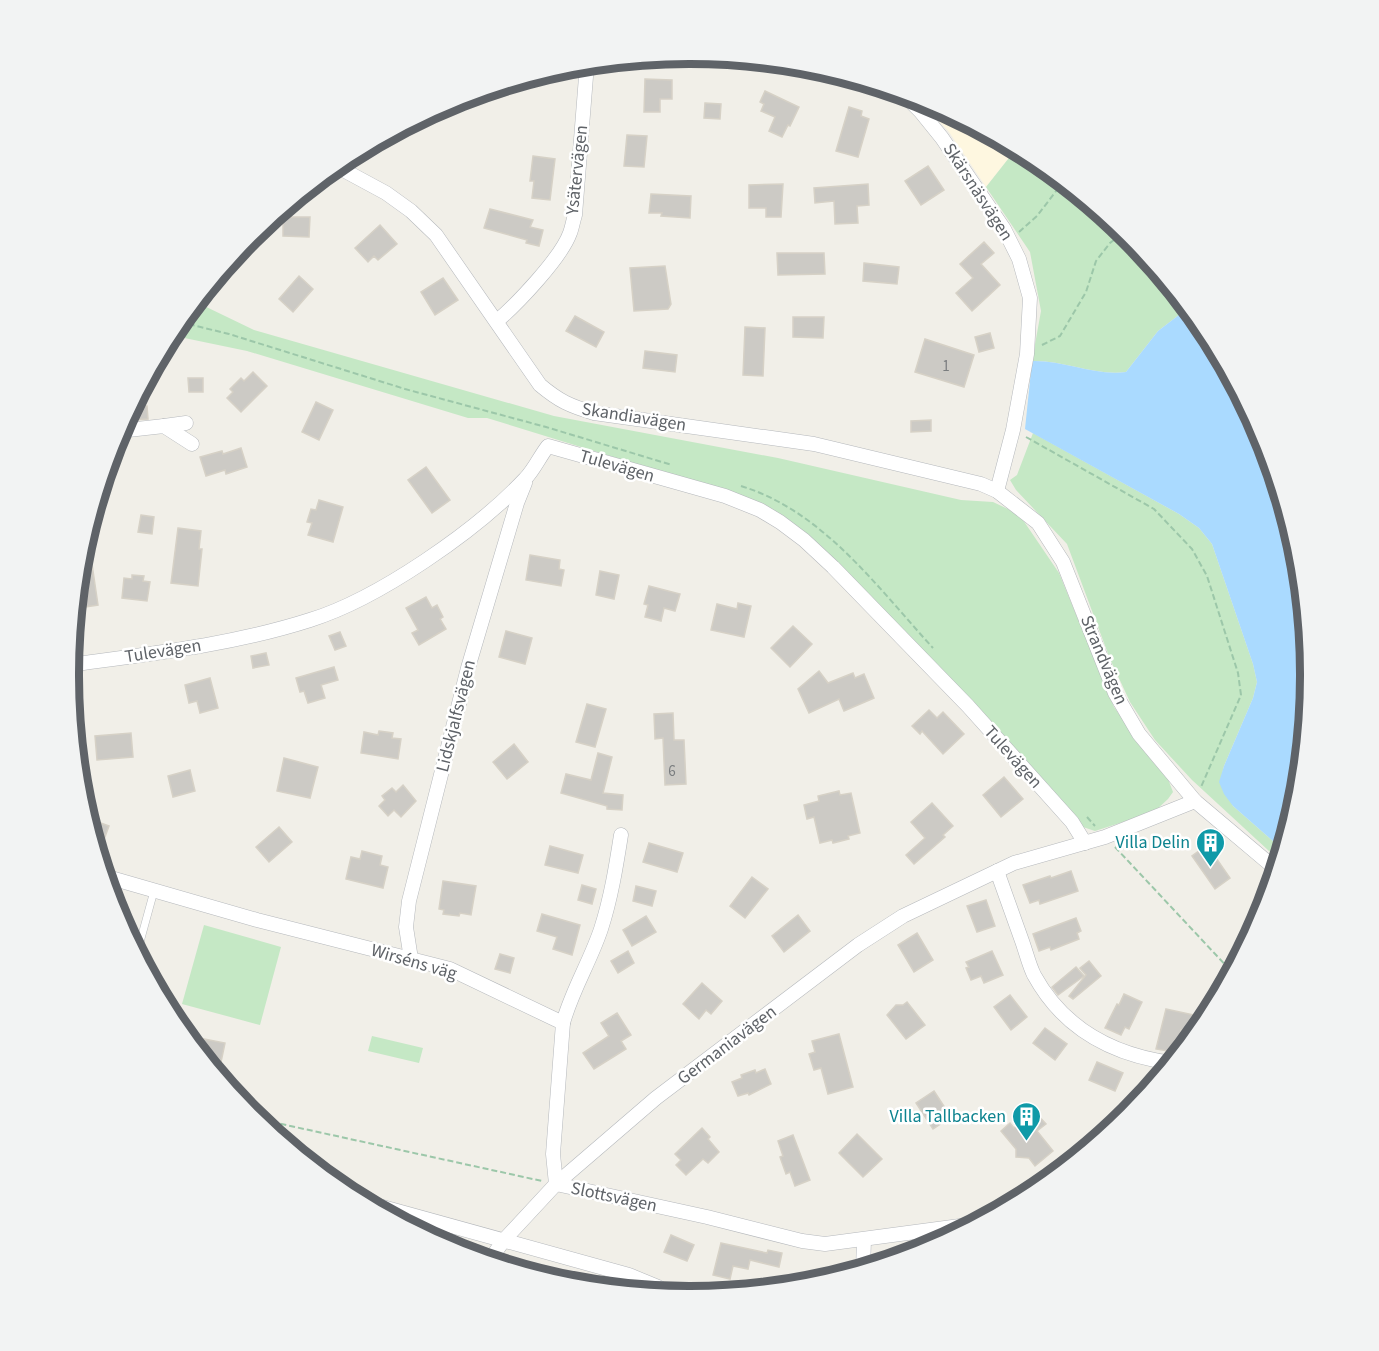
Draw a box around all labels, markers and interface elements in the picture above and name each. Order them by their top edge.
street label: Ysätervägen [560,124,594,217]
street label: Skärsnäsvägen [937,138,1019,246]
house number: 1 [942,356,950,377]
street label: Skandiavägen [580,396,688,438]
street label: Tulevägen [577,443,657,489]
street label: Strandvägen [1074,612,1134,708]
street label: Tulevägen [123,633,203,669]
street label: Lidskjalfsvägen [430,657,482,775]
street label: Tulevägen [978,720,1048,794]
house number: 6 [668,761,676,782]
building icon: Villa Delin [1195,826,1227,868]
place label: Villa Delin [1116,830,1190,855]
street label: Wirséns väg [368,938,460,986]
street label: Germaniavägen [672,999,782,1091]
building icon: Villa Tallbacken [1011,1100,1043,1142]
place label: Villa Tallbacken [890,1104,1006,1129]
street label: Slottsvägen [569,1176,659,1218]

